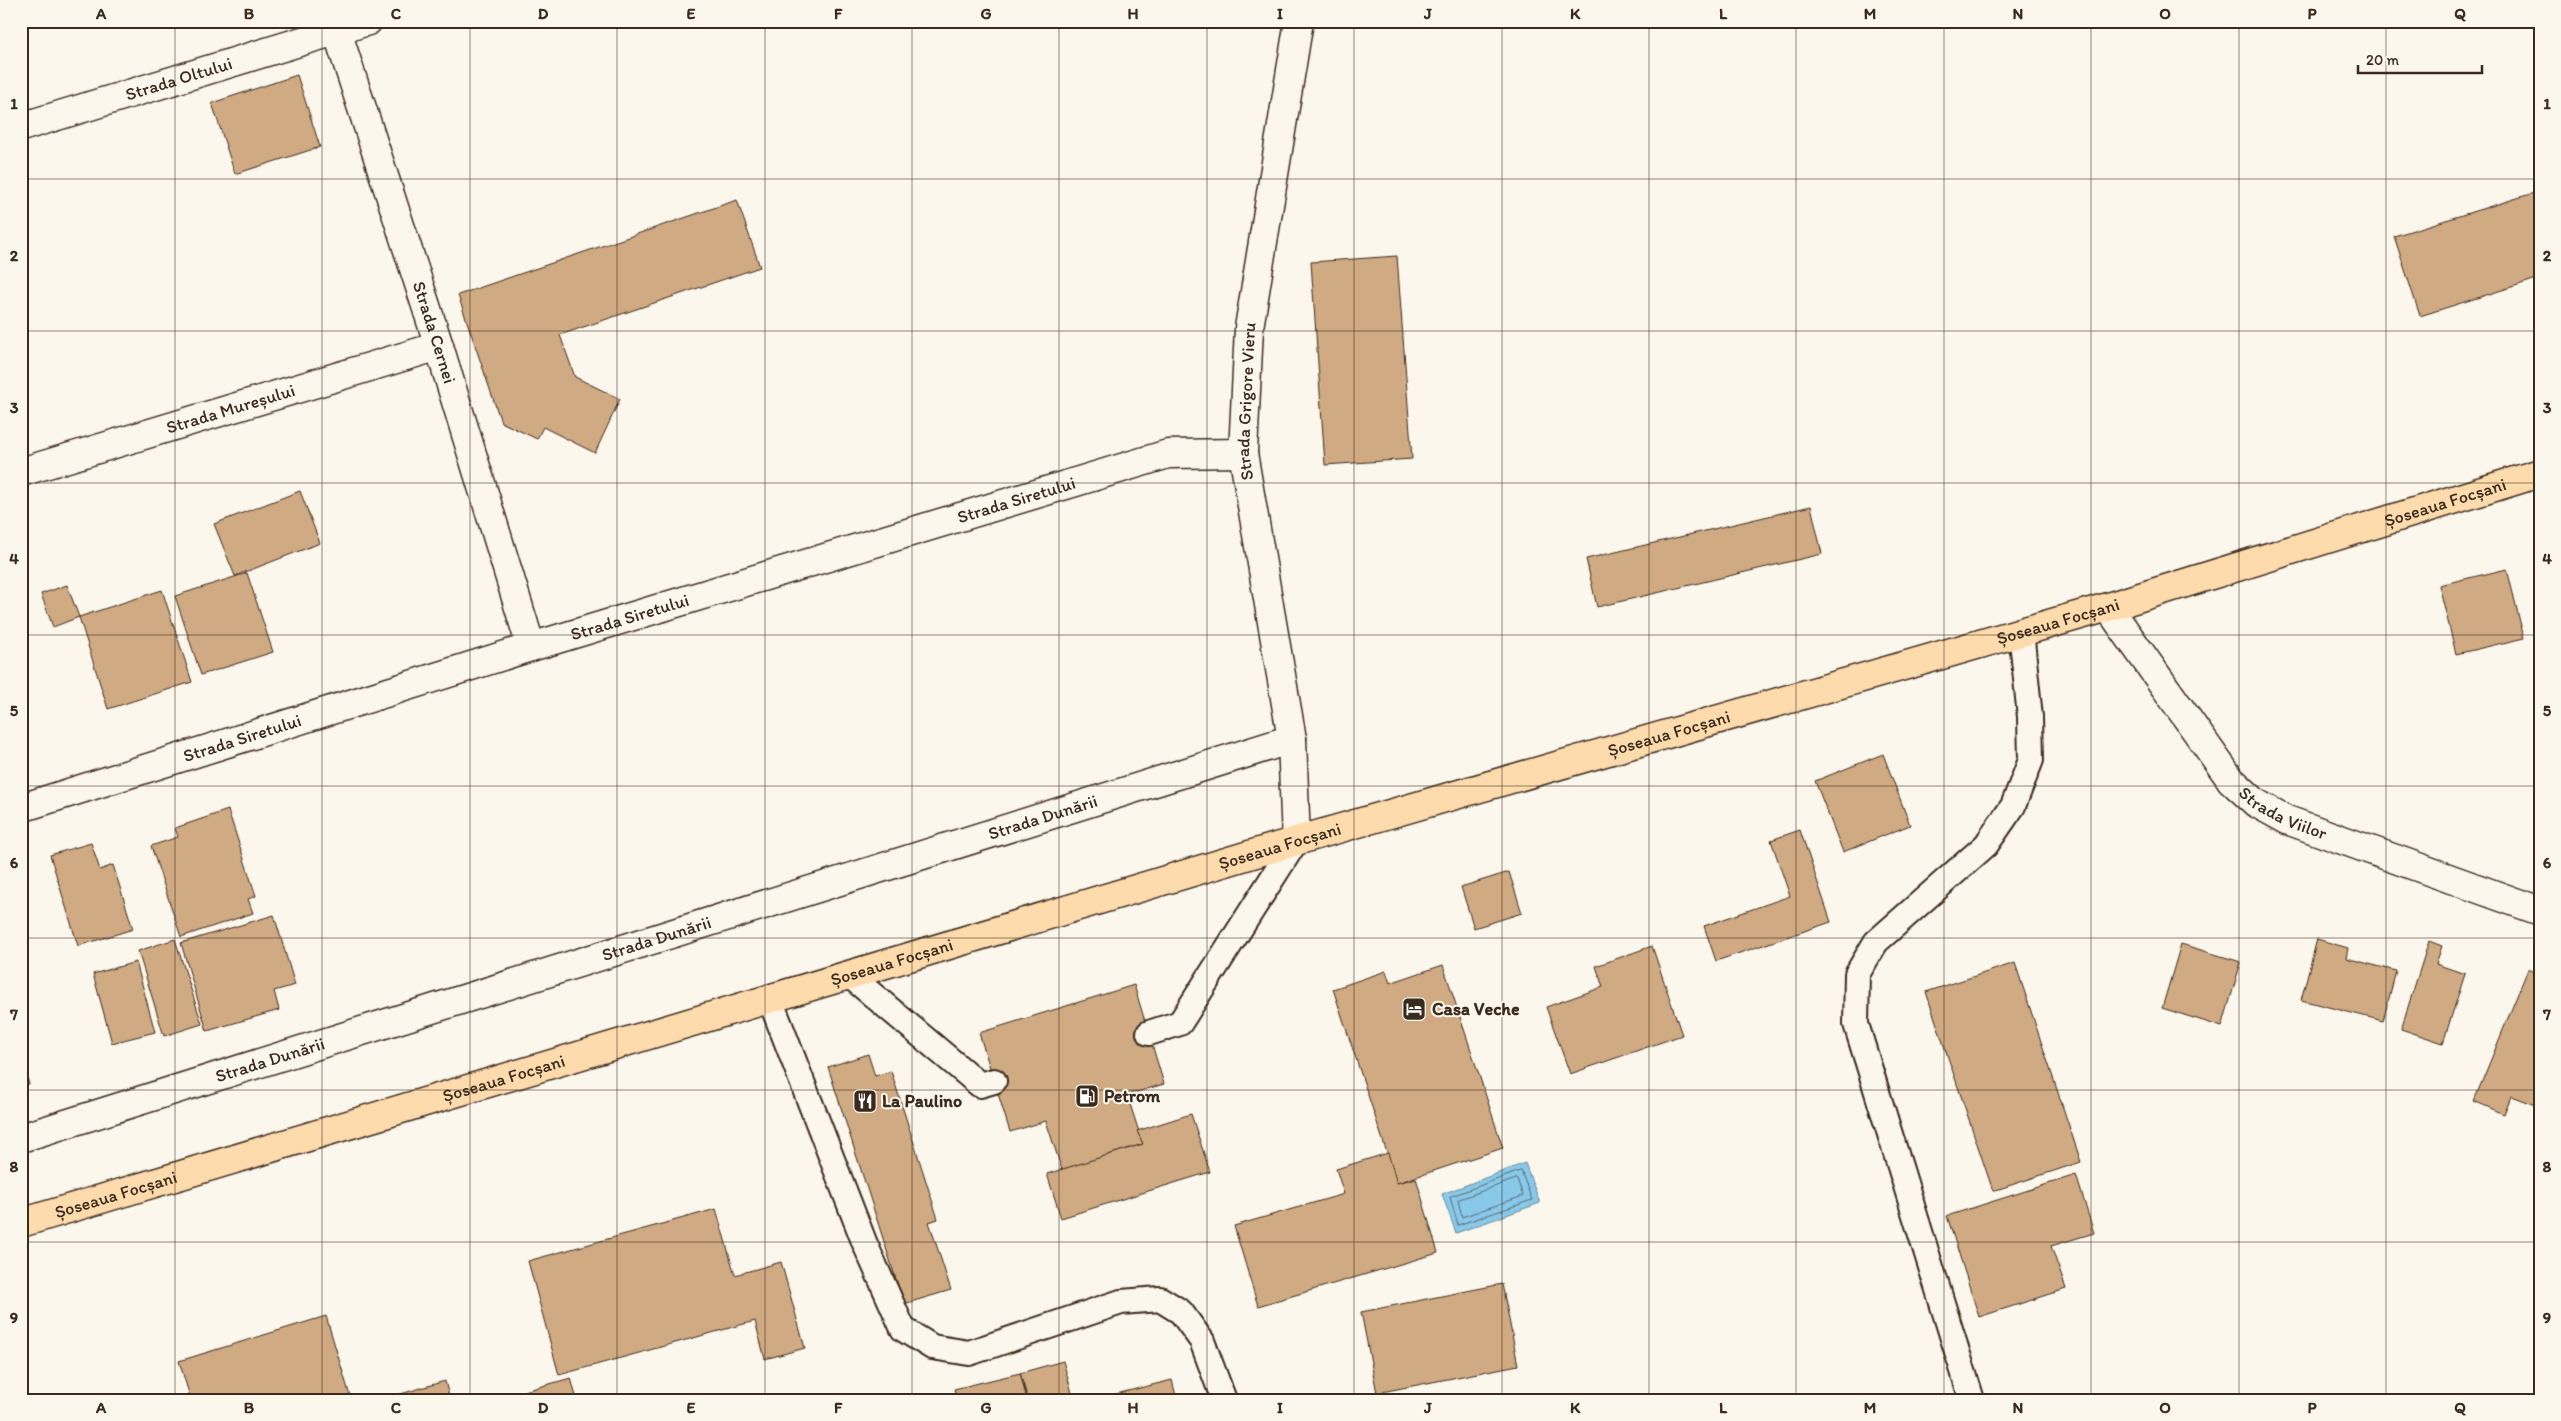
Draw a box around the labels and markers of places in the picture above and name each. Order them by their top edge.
hotel icon: Casa Veche [1401,996,1427,1022]
place label: Casa Veche [1432,998,1520,1020]
fuel station icon: Petrom [1074,1083,1100,1109]
place label: Petrom [1104,1085,1161,1107]
restaurant icon: La Paulino [852,1088,878,1114]
place label: La Paulino [882,1090,962,1112]

